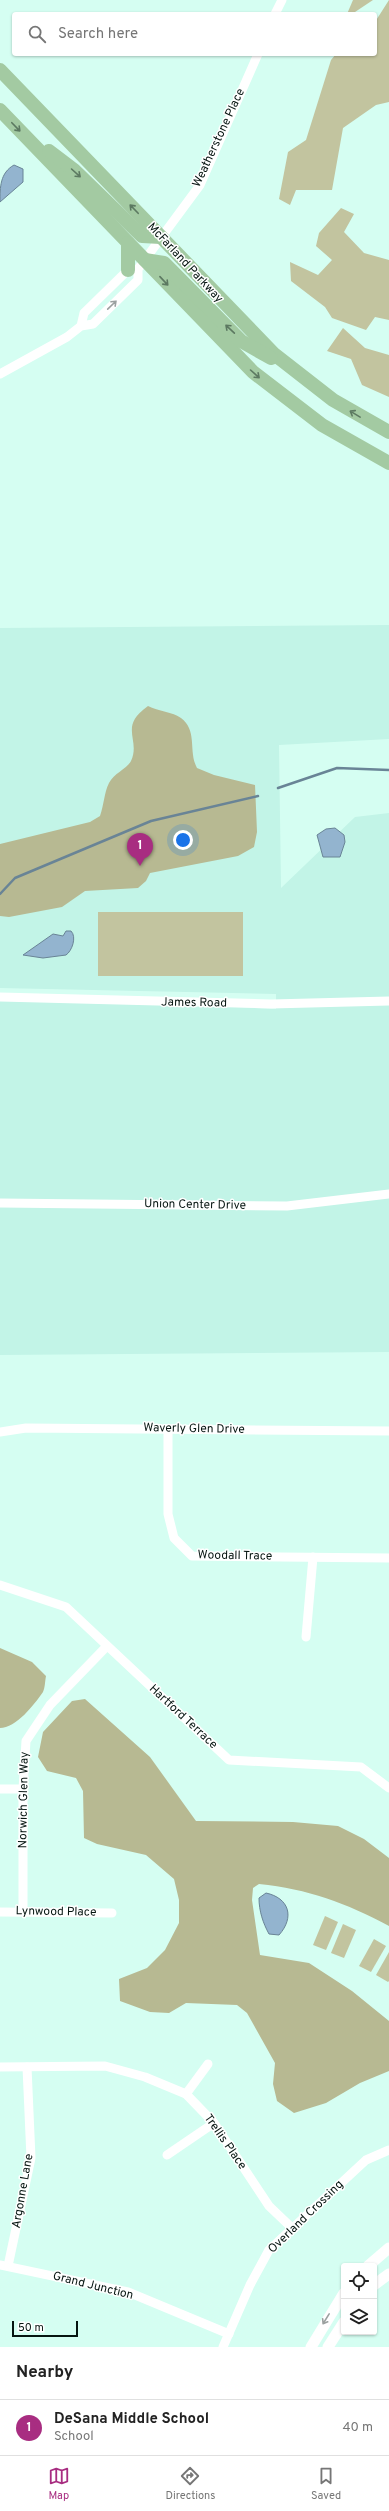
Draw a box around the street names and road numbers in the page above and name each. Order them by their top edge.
street label: Weatherstone Place [189,86,249,190]
street label: McFarland Parkway [144,219,226,307]
street label: James Road [161,994,227,1012]
street label: Union Center Drive [144,1196,246,1214]
street label: Waverly Glen Drive [143,1420,245,1438]
street label: Woodall Trace [198,1547,272,1565]
street label: Hartford Terrace [145,1681,221,1753]
street label: Norwich Glen Way [15,1751,33,1849]
street label: Lynwood Place [15,1903,97,1921]
street label: Trellis Place [200,2111,250,2173]
street label: Argonne Lane [9,2152,37,2230]
street label: Overland Crossing [265,2177,347,2257]
street label: Grand Junction [51,2268,135,2304]

